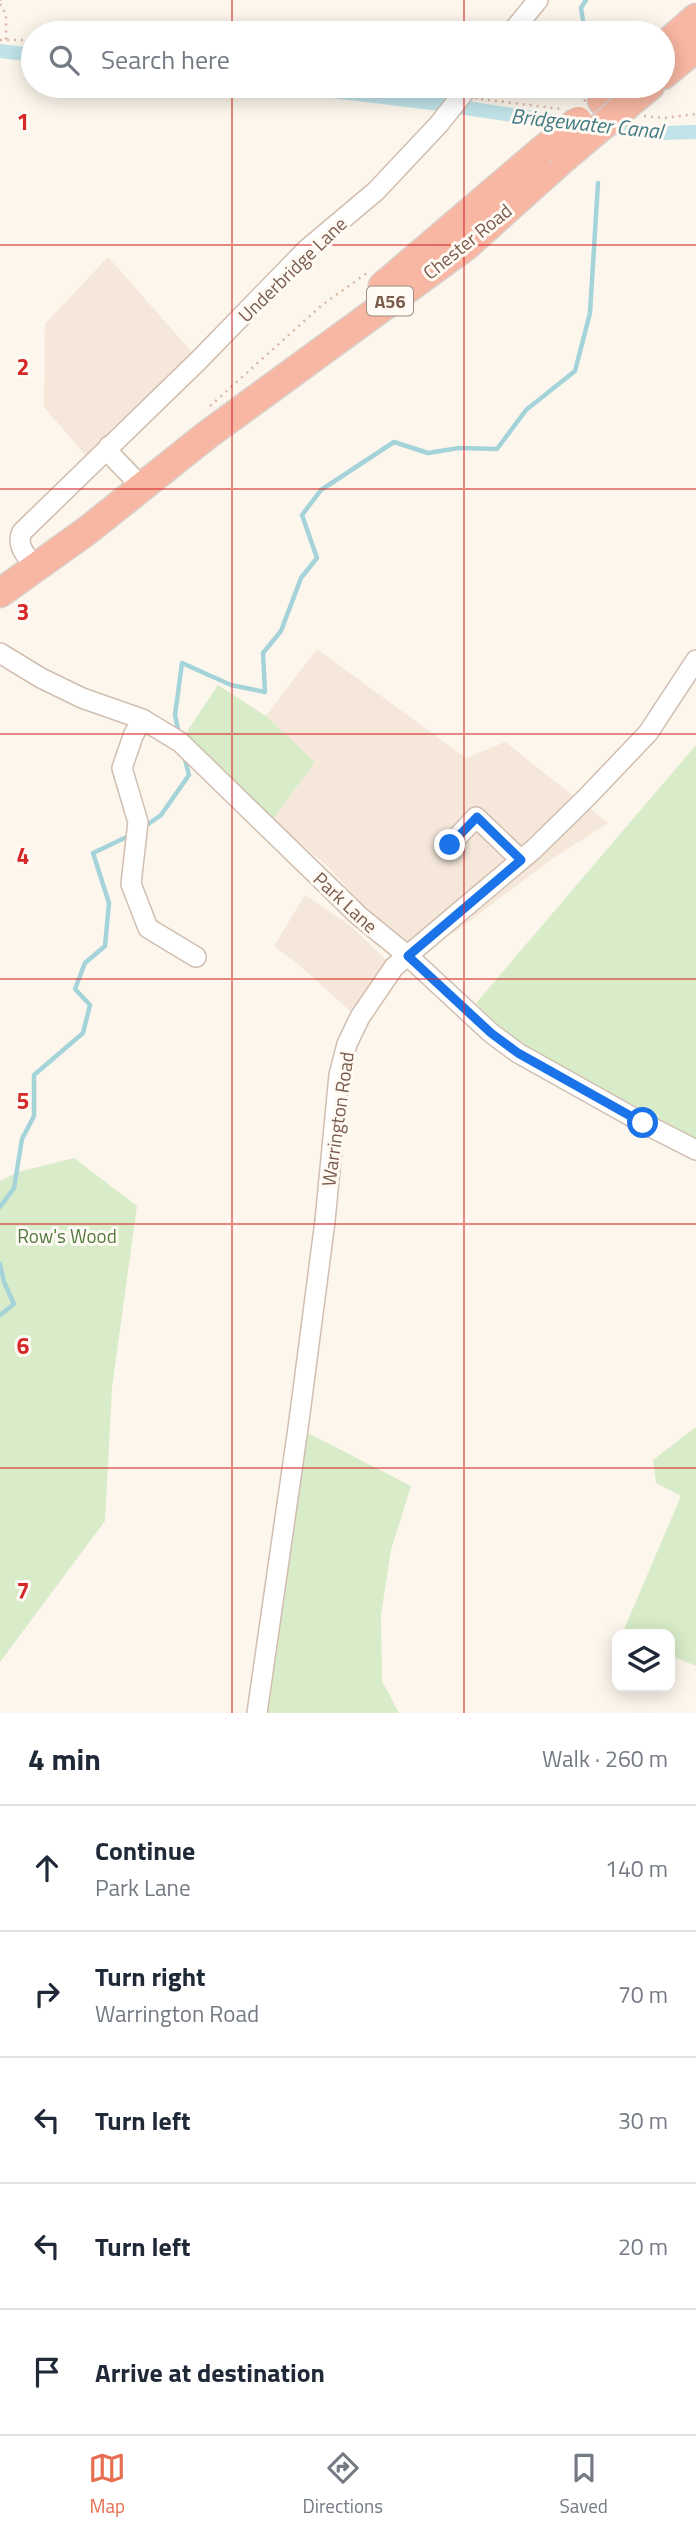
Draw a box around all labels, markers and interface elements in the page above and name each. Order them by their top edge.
search box [21,21,675,98]
text: Search here [101,40,230,79]
icon: search [45,41,83,79]
water label: Bridgewater Canal [509,99,667,147]
text: 1 [17,104,29,139]
street label: Chester Road [416,196,518,286]
street label: Underbridge Lane [231,209,353,329]
road number: A56 [367,286,413,316]
text: 2 [17,349,29,384]
text: 3 [17,594,29,629]
route end [434,829,465,860]
text: 4 [17,838,29,873]
street label: Park Lane [307,864,385,940]
street label: Warrington Road [313,1050,361,1188]
text: 5 [17,1083,29,1118]
route start [627,1107,658,1138]
park label: Row's Wood [17,1221,117,1250]
text: 6 [17,1328,30,1363]
text: 7 [17,1573,29,1608]
map controls [612,1629,675,1692]
button: layers [612,1629,675,1692]
text: 4 min [28,1736,101,1782]
text: Walk · 260 m [542,1741,668,1776]
text: Continue [95,1831,195,1870]
icon: ahead [28,1849,66,1887]
text: 140 m [605,1851,668,1886]
text: Park Lane [95,1870,191,1905]
text: Turn right [95,1957,206,1996]
icon: right [28,1975,66,2013]
text: 70 m [618,1977,668,2012]
text: Warrington Road [95,1996,259,2031]
icon: left [28,2101,66,2139]
text: Turn left [95,2101,190,2140]
text: 30 m [618,2103,668,2138]
icon: left [28,2227,66,2265]
text: Turn left [95,2227,190,2266]
text: 20 m [618,2229,668,2264]
icon: arrive [28,2353,66,2391]
text: Arrive at destination [95,2353,325,2392]
tab: Map [88,2449,126,2520]
tab: Directions [303,2449,383,2520]
tab: Saved [559,2449,608,2520]

